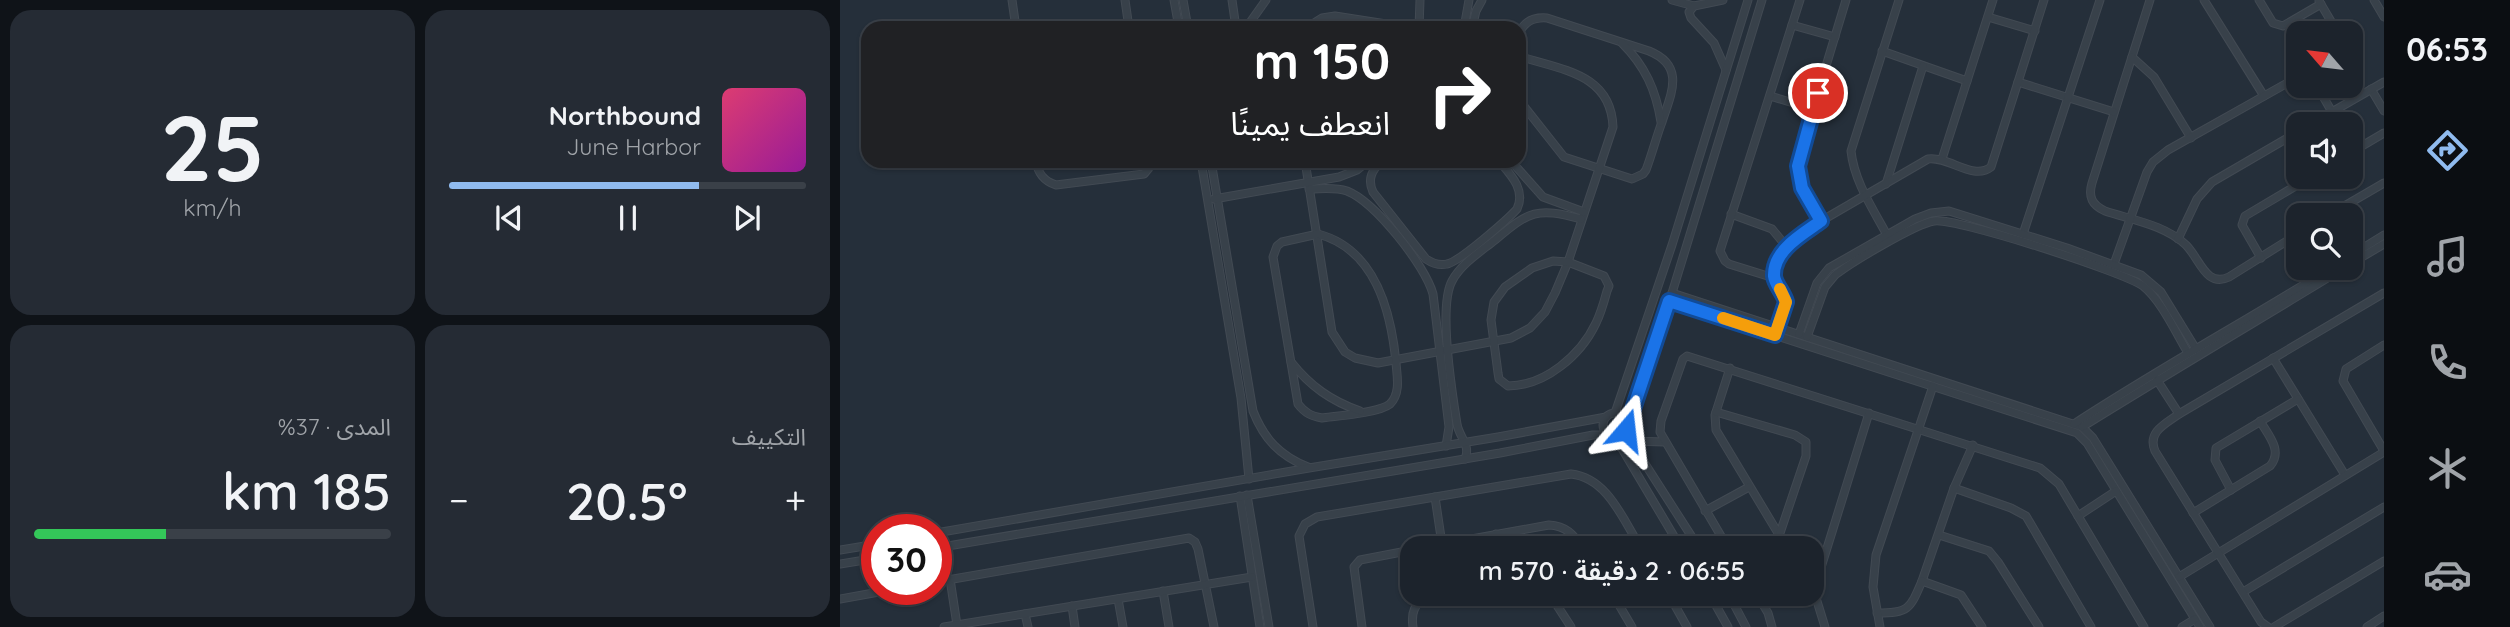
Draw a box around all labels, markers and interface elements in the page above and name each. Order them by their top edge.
north arrow [2286,21,2362,98]
map controls [2286,21,2363,280]
text: 06:53 [2406,29,2488,69]
text: 150 m [1254,30,1390,91]
icon: right [1414,49,1505,140]
pin [1788,63,1848,123]
icon: arrive [1799,74,1837,112]
text: 25 [160,90,265,204]
text: Northbound [549,99,701,132]
text: انعطف يمينًا [1230,103,1390,143]
button: sound [2286,112,2363,189]
icon: directions [2423,126,2472,175]
text: June Harbor [566,132,701,161]
text: km/h [183,193,242,222]
icon: previous [490,199,528,237]
icon: pause [609,199,647,237]
icon: next [728,199,766,237]
button: search [2286,203,2363,280]
icon: music [2423,232,2472,281]
icon: phone [2423,338,2472,387]
position arrow [1589,393,1663,467]
text: المدى · 37% [278,412,391,441]
text: التكييف [732,422,806,451]
icon: climate [2423,444,2472,493]
text: 185 km [222,458,391,523]
text: 20.5° [566,468,687,533]
text: − [449,476,469,524]
text: + [785,476,806,524]
speed limit sign: 30 [861,514,952,605]
icon: car [2423,550,2472,599]
text: 06:55 · 2 دقيقة · 570 m [1479,554,1745,587]

